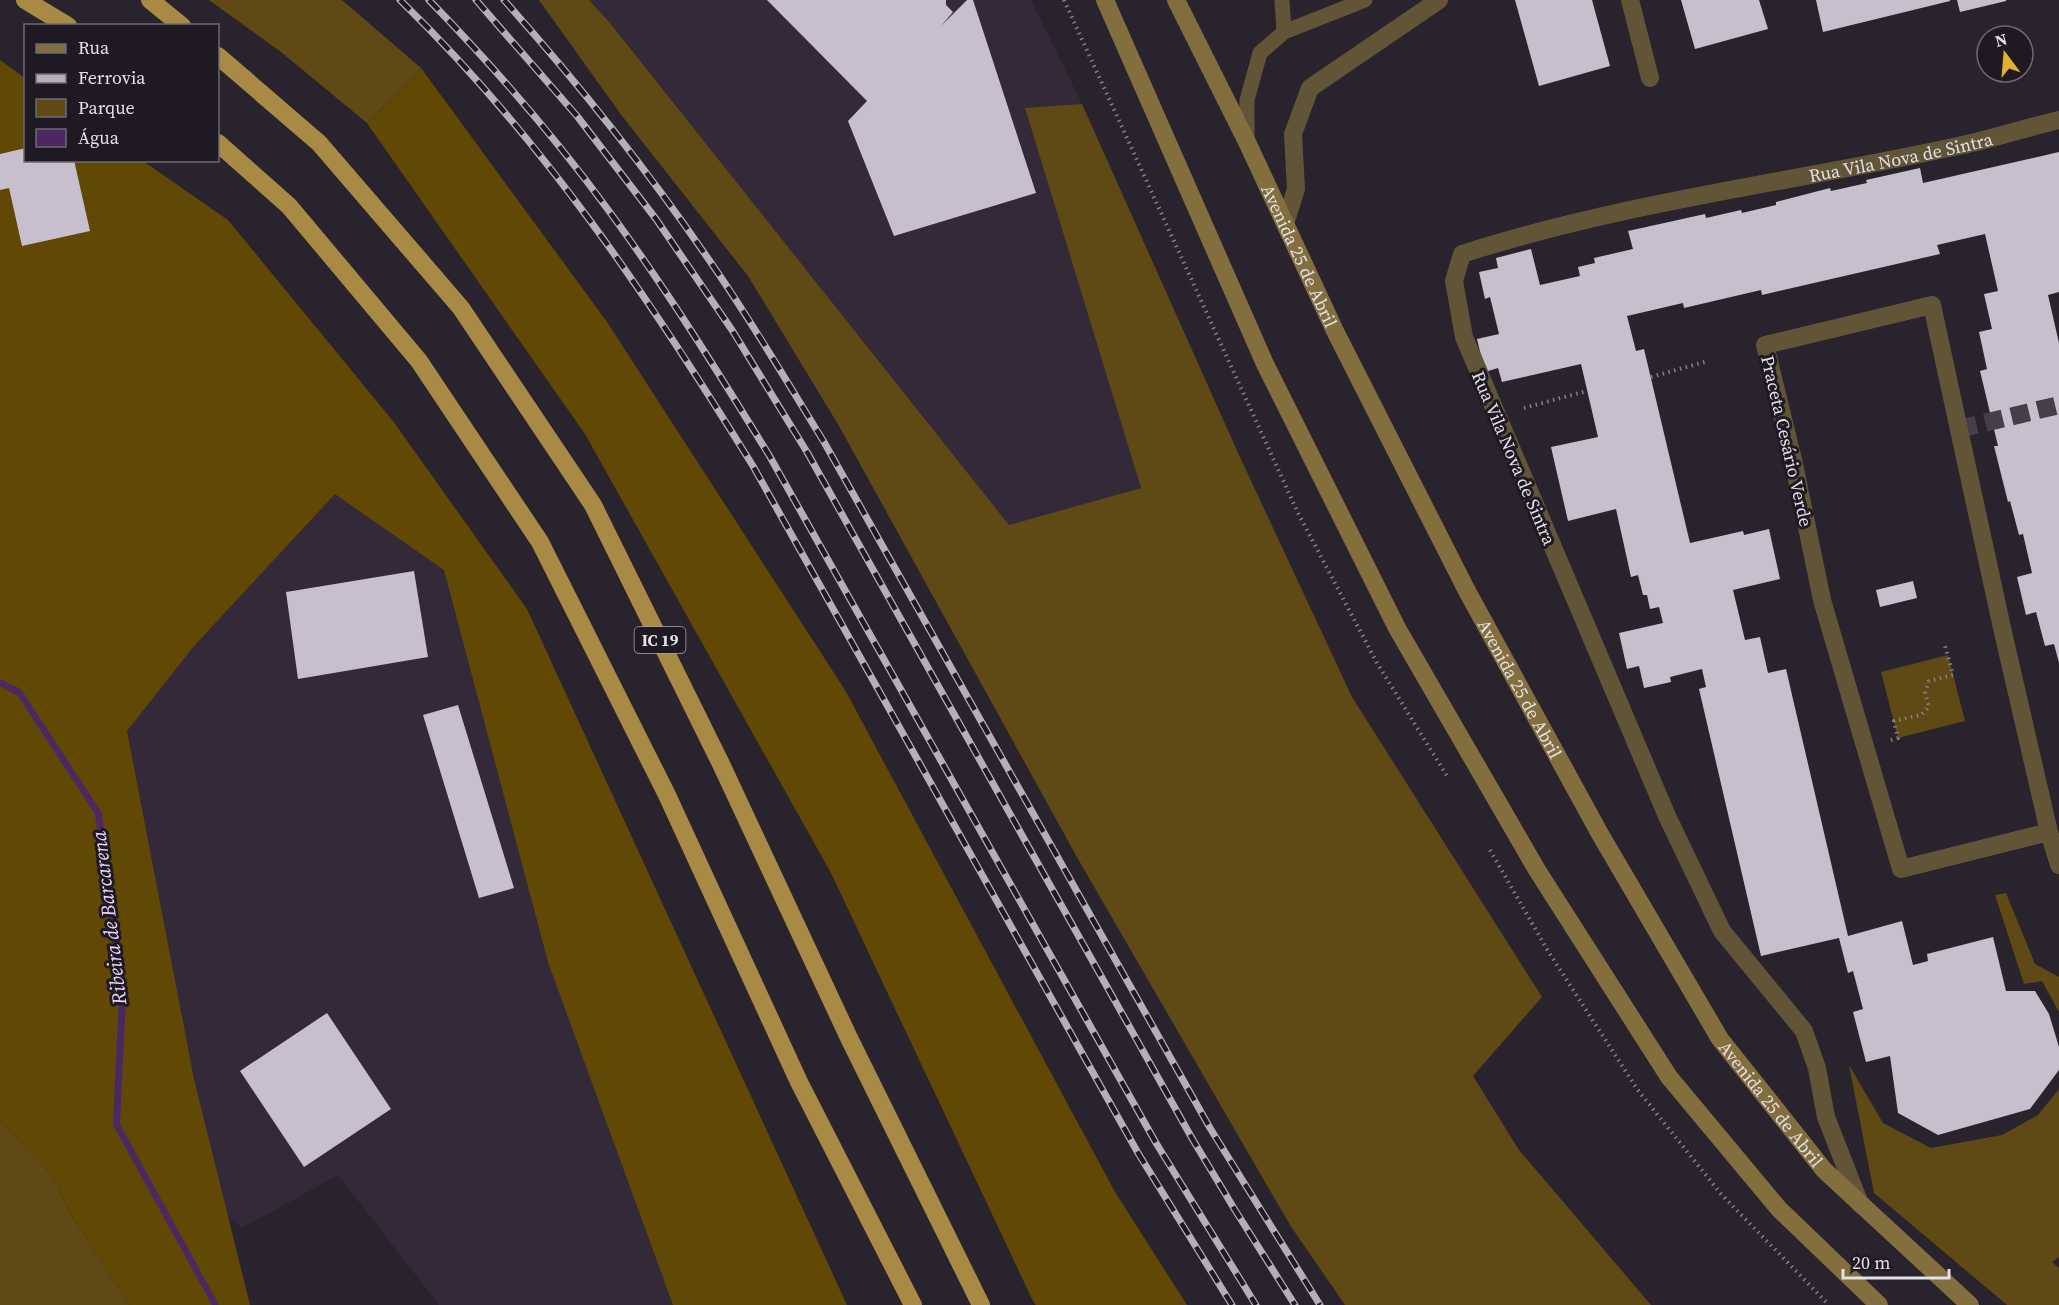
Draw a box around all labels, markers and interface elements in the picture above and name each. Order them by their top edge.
legend [24,24,219,162]
north arrow [1975,24,2035,84]
text: N [1992,27,2010,52]
text: Rua [78,35,110,60]
text: Ferrovia [78,65,146,90]
text: Parque [78,95,135,120]
text: Água [78,125,120,150]
street label: Rua Vila Nova de Sintra [1807,126,1996,188]
street label: Avenida 25 de Abril [1256,180,1344,331]
street label: Praceta Cesário Verde [1755,353,1819,529]
street label: Rua Vila Nova de Sintra [1466,367,1562,550]
street label: Avenida 25 de Abril [1472,615,1569,763]
road number: IC 19 [634,627,686,653]
water label: Ribeira de Barcarena [84,829,134,1007]
street label: Avenida 25 de Abril [1713,1035,1829,1172]
scale bar [1843,1242,1950,1280]
text: 20 m [1852,1250,1890,1275]

